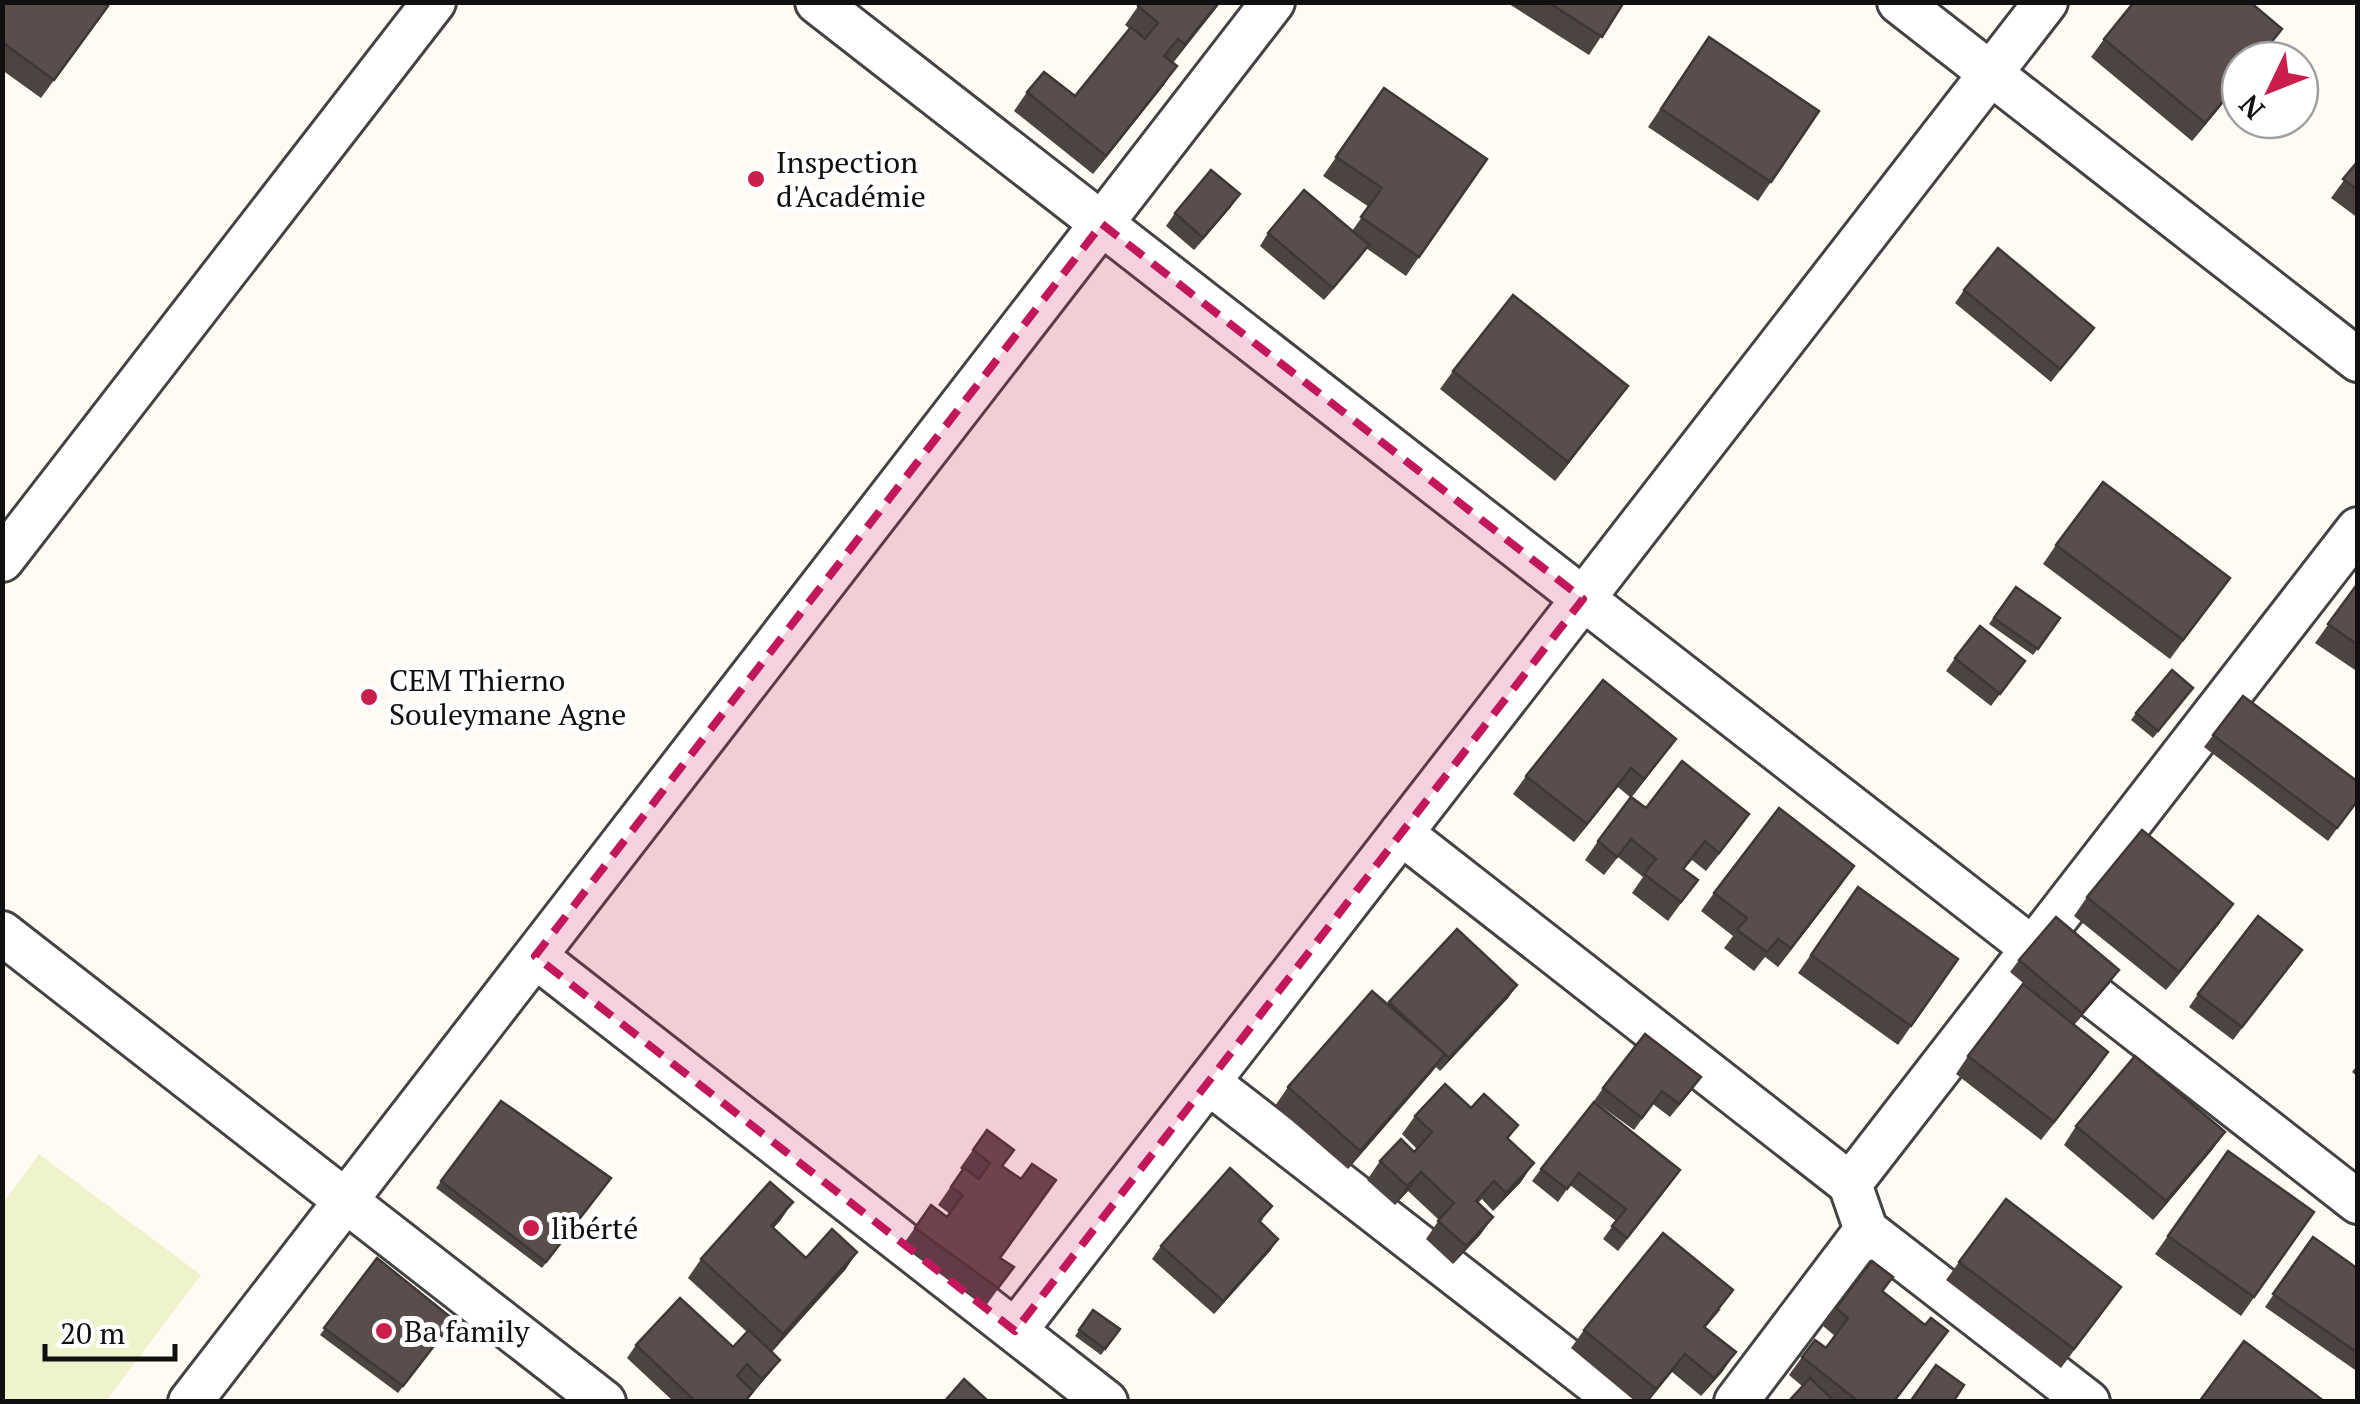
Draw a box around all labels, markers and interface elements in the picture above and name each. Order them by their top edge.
north arrow [2220,40,2320,140]
text: N [2231,87,2272,128]
place label: Inspection d'Académie [776,142,926,216]
marker: Inspection d'Académie [745,168,767,190]
place label: CEM Thierno Souleymane Agne [389,660,626,734]
marker: CEM Thierno Souleymane Agne [358,686,380,708]
place label: libérté [551,1208,638,1248]
marker: libérté [520,1217,542,1239]
scale bar [45,1299,175,1361]
place label: Ba family [404,1311,530,1351]
text: 20 m [60,1313,125,1353]
marker: Ba family [373,1320,395,1342]

